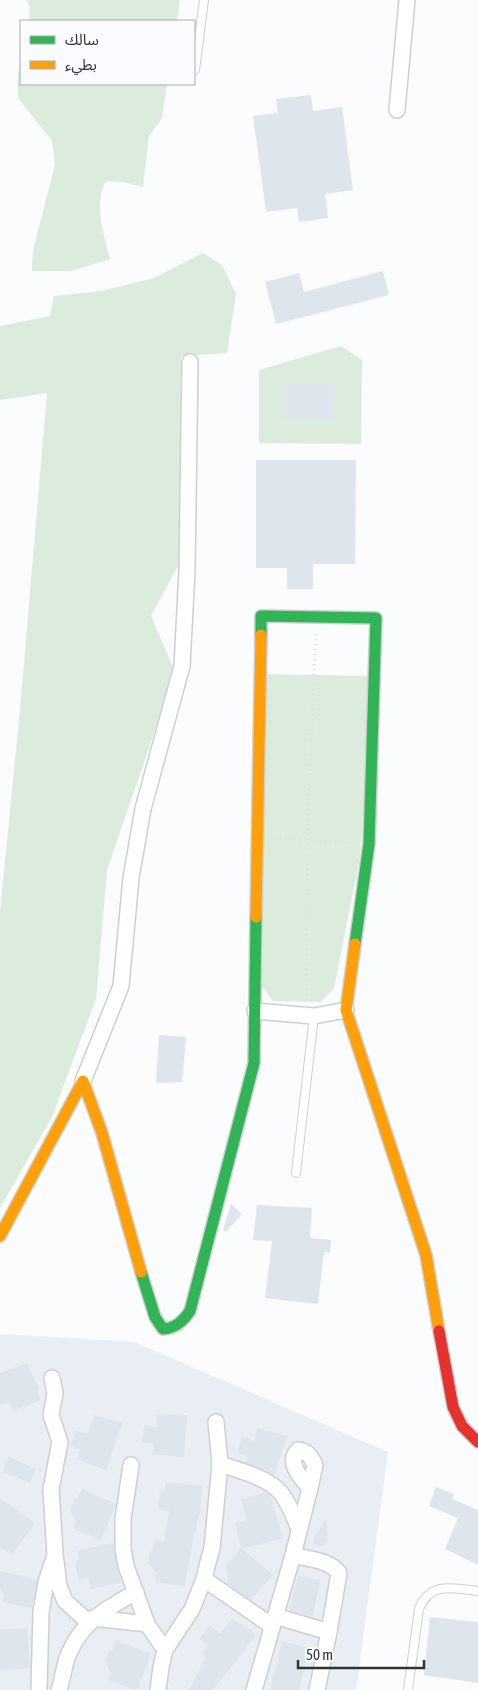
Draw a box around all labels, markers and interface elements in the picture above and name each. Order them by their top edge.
legend [20,20,195,85]
text: سالك [65,31,99,48]
text: بطيء [65,56,97,76]
scale bar [298,1638,424,1670]
text: 50 m [306,1646,333,1663]

